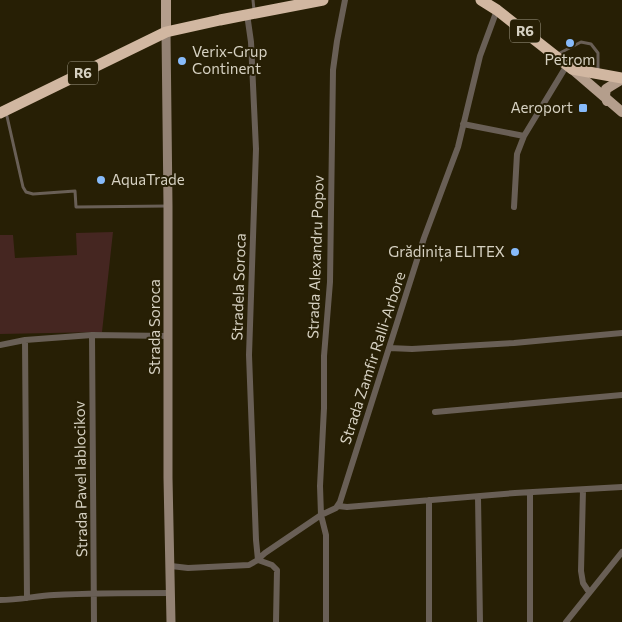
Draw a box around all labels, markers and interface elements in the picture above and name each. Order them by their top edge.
road number: R6 [510,20,540,42]
marker: Petrom [564,37,576,49]
place label: Verix-Grup Continent [192,42,267,77]
place label: Petrom [545,50,595,68]
marker: Verix-Grup Continent [176,55,188,67]
road number: R6 [68,62,98,84]
place label: Aeroport [510,98,573,116]
marker: Aeroport [577,102,589,114]
place label: AquaTrade [111,170,185,188]
marker: AquaTrade [95,174,107,186]
street label: Strada Alexandru Popov [303,175,327,339]
street label: Stradela Sorocа [227,233,249,341]
place label: Grădinița ELITEX [388,242,505,262]
marker: Grădinița ELITEX [509,246,521,258]
street label: Strada Zamfir Ralli-Arbore [336,269,409,446]
street label: Strada Soroca [145,279,163,375]
street label: Strada Pavel Iablocikov [70,401,90,557]

